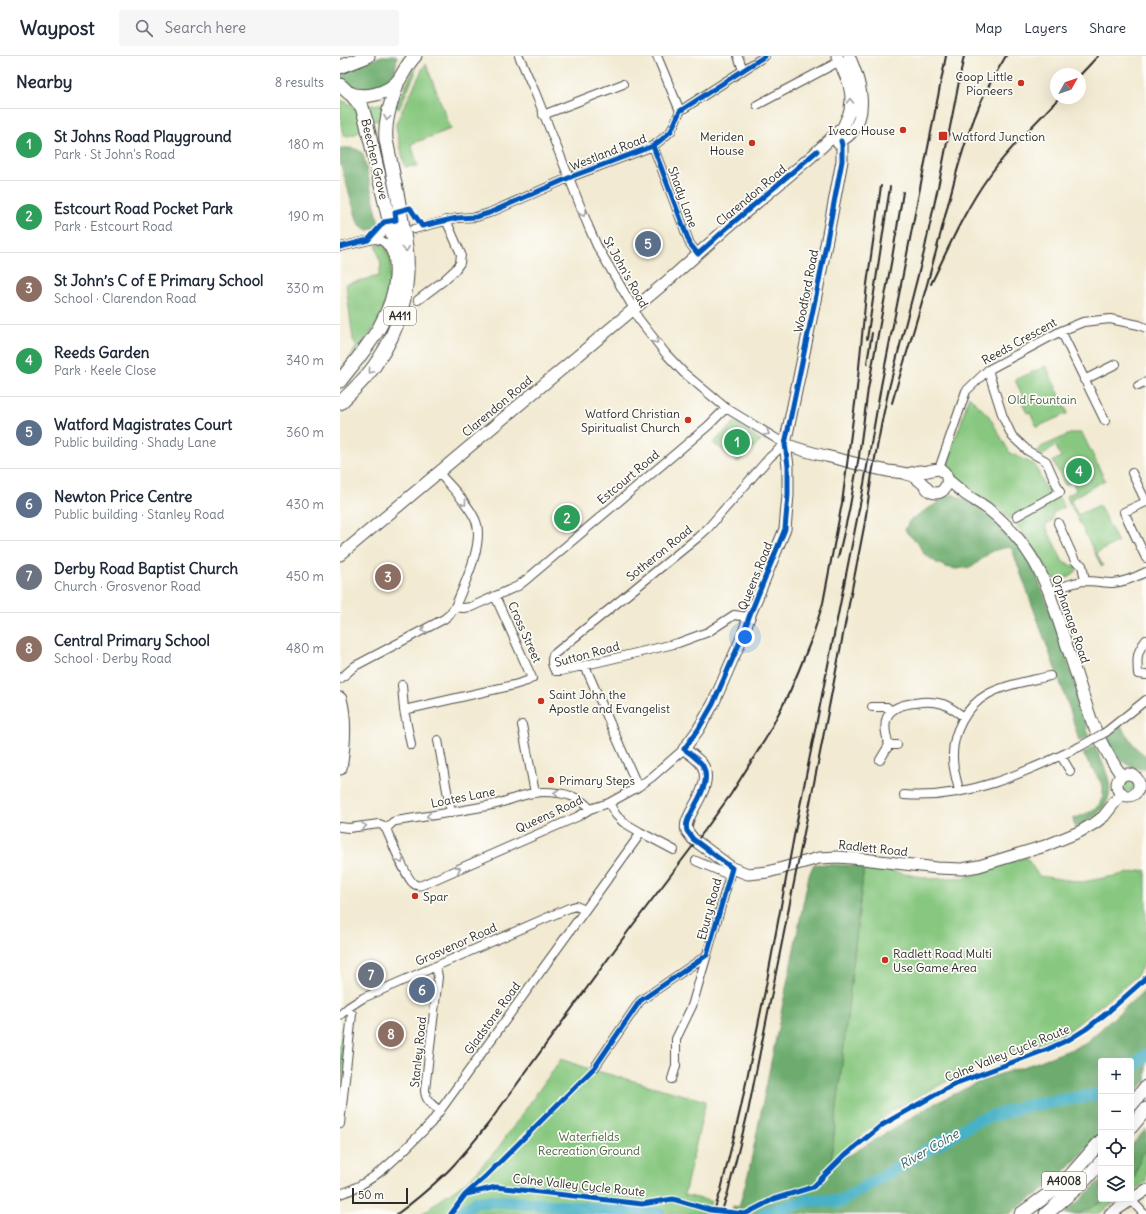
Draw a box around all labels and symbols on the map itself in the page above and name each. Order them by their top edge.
north arrow [1050,68,1086,104]
place label: Coop Little Pioneers [956,69,1013,98]
marker: Coop Little Pioneers [1016,78,1026,88]
one-way arrow [846,98,854,104]
one-way arrow [383,115,392,121]
street label: Beechen Grove [358,117,392,201]
place label: Iveco House [828,123,895,138]
marker: Iveco House [898,125,908,135]
place label: Meriden House [700,129,744,158]
place label: Watford Junction [952,129,1045,144]
street label: Westland Road [568,130,648,174]
marker: Watford Junction [937,130,949,142]
marker: Meriden House [747,138,757,148]
street label: Clarendon Road [713,161,789,229]
street label: Shady Lane [665,164,701,230]
one-way arrow [579,211,587,218]
pin: 5 [635,229,661,259]
street label: St John's Road [600,234,652,310]
one-way arrow [401,246,410,252]
street label: Woodford Road [791,248,821,334]
road number: A411 [384,307,416,325]
street label: Reeds Crescent [979,314,1059,368]
one-way arrow [651,337,658,344]
one-way arrow [368,367,375,374]
street label: Clarendon Road [459,372,535,440]
park label: Old Fountain [1007,392,1077,407]
place label: Watford Christian Spiritualist Church [581,406,680,435]
marker: Watford Christian Spiritualist Church [683,415,693,425]
pin: 1 [724,427,750,457]
one-way arrow [763,429,770,436]
street label: Estcourt Road [594,447,662,507]
pin: 4 [1066,456,1092,486]
one-way arrow [459,498,466,506]
pin: 2 [554,503,580,533]
street label: Sotheron Road [623,522,695,584]
street label: Queens Road [734,540,776,612]
pin: 3 [375,562,401,592]
street label: Orphanage Road [1049,573,1093,665]
street label: Cross Street [505,599,545,665]
one-way arrow [421,625,429,632]
your location [735,627,755,647]
street label: Sutton Road [553,638,621,670]
place label: Saint John the Apostle and Evangelist [549,687,670,716]
marker: Saint John the Apostle and Evangelist [536,696,546,706]
place label: Primary Steps [559,773,635,788]
marker: Primary Steps [546,775,556,785]
street label: Loates Lane [429,783,497,811]
one-way arrow [553,789,559,798]
street label: Queens Road [513,792,585,836]
one-way arrow [426,811,432,820]
one-way arrow [360,822,367,831]
street label: Radlett Road [838,837,908,859]
one-way arrow [396,857,404,864]
one-way arrow [454,866,461,874]
street label: Ebury Road [694,876,724,942]
place label: Spar [423,889,448,904]
marker: Spar [410,891,420,901]
street label: Grosvenor Road [413,919,499,969]
place label: Radlett Road Multi Use Game Area [893,946,992,975]
marker: Radlett Road Multi Use Game Area [880,955,890,965]
pin: 7 [358,960,384,990]
pin: 6 [409,975,435,1005]
street label: Gladstone Road [461,979,523,1057]
street label: Stanley Road [407,1016,429,1088]
pin: 8 [378,1019,404,1049]
street label: Colne Valley Cycle Route [942,1021,1072,1085]
water label: River Colne [896,1125,963,1173]
park label: Waterfields Recreation Ground [538,1129,640,1158]
street label: Colne Valley Cycle Route [512,1171,646,1199]
road number: A4008 [1042,1172,1086,1190]
scale bar [352,1186,408,1205]

